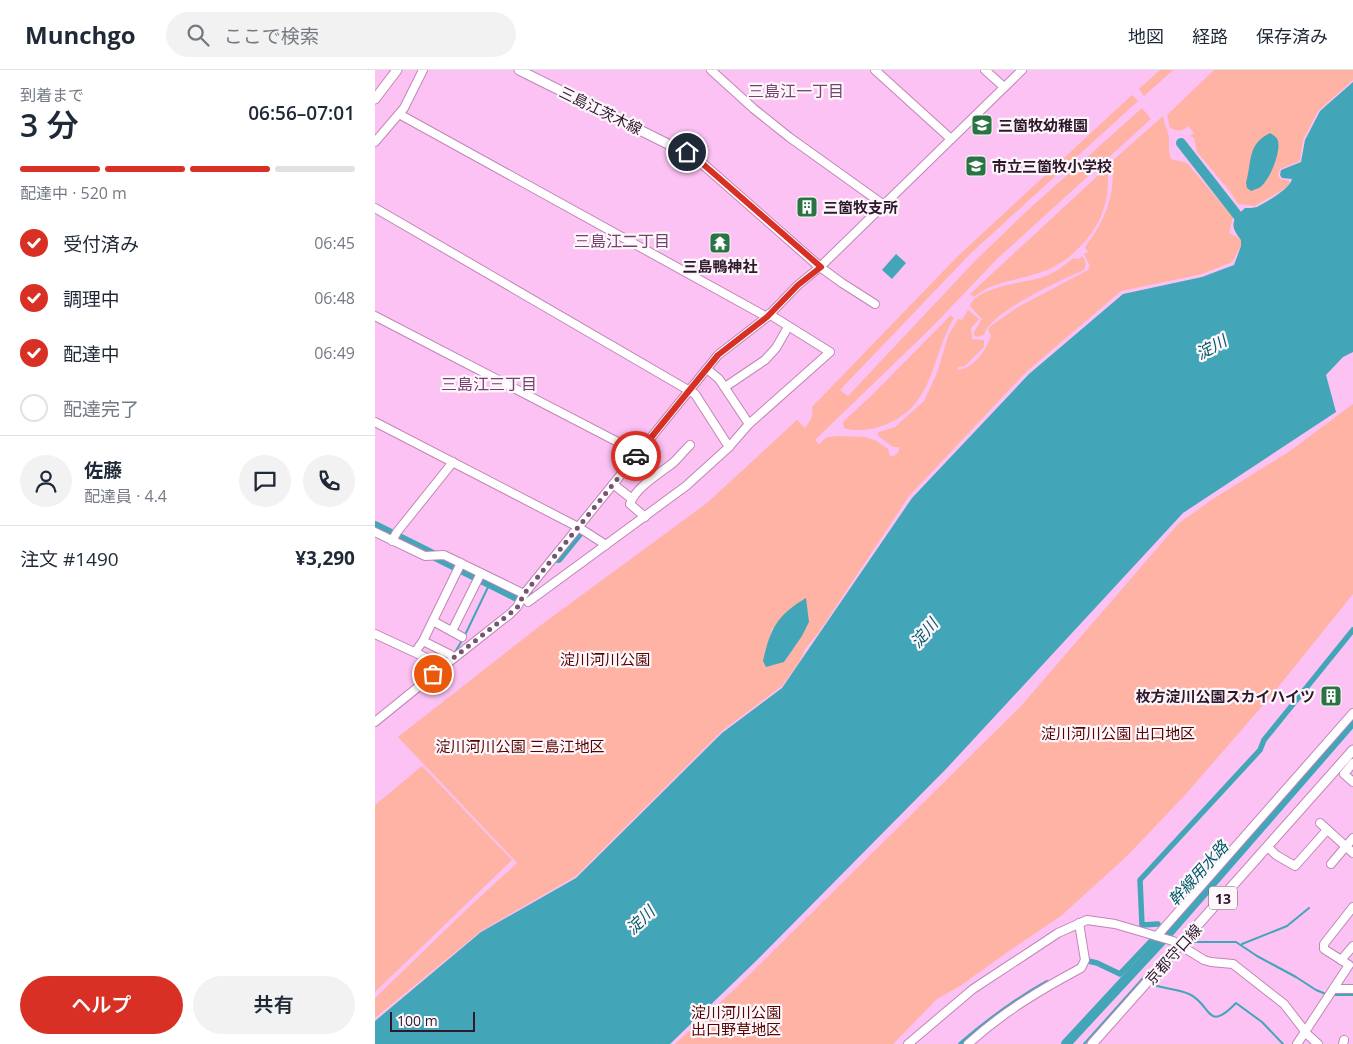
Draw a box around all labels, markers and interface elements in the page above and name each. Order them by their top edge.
search box [166,12,516,57]
text: Munchgo [25,18,136,51]
icon: search [184,21,212,49]
text: ここで検索 [224,23,319,49]
text: 地図 [1128,24,1164,48]
text: 経路 [1192,24,1228,48]
text: 保存済み [1256,24,1328,48]
district label: 三島江一丁目 [748,80,844,102]
street label: 三島江茨木線 [556,81,646,139]
text: 到着まで [20,84,84,106]
text: 06:56–07:01 [248,100,355,126]
text: 3 分 [20,103,79,146]
school or university icon: 三箇牧幼稚園 [970,113,994,137]
place label: 三箇牧幼稚園 [998,115,1088,135]
pin [666,131,708,173]
icon: home [673,138,701,166]
school or university icon: 市立三箇牧小学校 [964,154,988,178]
place label: 市立三箇牧小学校 [992,156,1112,176]
text: 配達中 · 520 m [20,182,127,204]
building icon: 三箇牧支所 [795,195,819,219]
place label: 三箇牧支所 [823,197,898,217]
icon: check [20,229,48,257]
district label: 三島江二丁目 [574,230,670,252]
text: 受付済み [63,231,139,257]
temple icon: 三島鴨神社 [708,231,732,255]
text: 06:45 [314,232,355,254]
place label: 三島鴨神社 [682,256,758,276]
icon: check [20,284,48,312]
text: 調理中 [63,286,120,312]
text: 06:48 [314,287,355,309]
water label: 淀川 [1192,329,1232,364]
icon: check [20,339,48,367]
text: 配達中 [63,341,120,367]
text: 06:49 [314,342,355,364]
district label: 三島江三丁目 [441,373,537,395]
text: 配達完了 [63,396,139,422]
courier [611,431,661,481]
icon: car [622,442,650,470]
button: person [20,455,72,507]
button: chat [239,455,291,507]
button: phone [303,455,355,507]
text: 佐藤 [84,457,122,483]
text: 配達員 · 4.4 [84,485,167,507]
text: ¥3,290 [295,545,355,571]
text: 注文 #1490 [20,546,119,572]
water label: 淀川 [905,612,944,652]
park label: 淀川河川公園 [560,649,650,669]
pin [412,653,454,695]
icon: bag [419,660,447,688]
building icon: 枚方淀川公園スカイハイツ [1319,684,1343,708]
place label: 枚方淀川公園スカイハイツ [1136,686,1315,706]
park label: 淀川河川公園 出口地区 [1041,723,1195,743]
park label: 淀川河川公園 三島江地区 [436,736,604,756]
water label: 幹線用水路 [1163,834,1234,910]
road number: 13 [1209,886,1237,910]
water label: 淀川 [621,900,661,939]
street label: 京都守口線 [1140,919,1206,989]
button: ヘルプ [20,976,183,1034]
button: 共有 [193,976,355,1034]
park label: 淀川河川公園 出口野草地区 [691,1002,781,1039]
scale bar [390,1009,475,1032]
text: 100 m [397,1011,438,1030]

